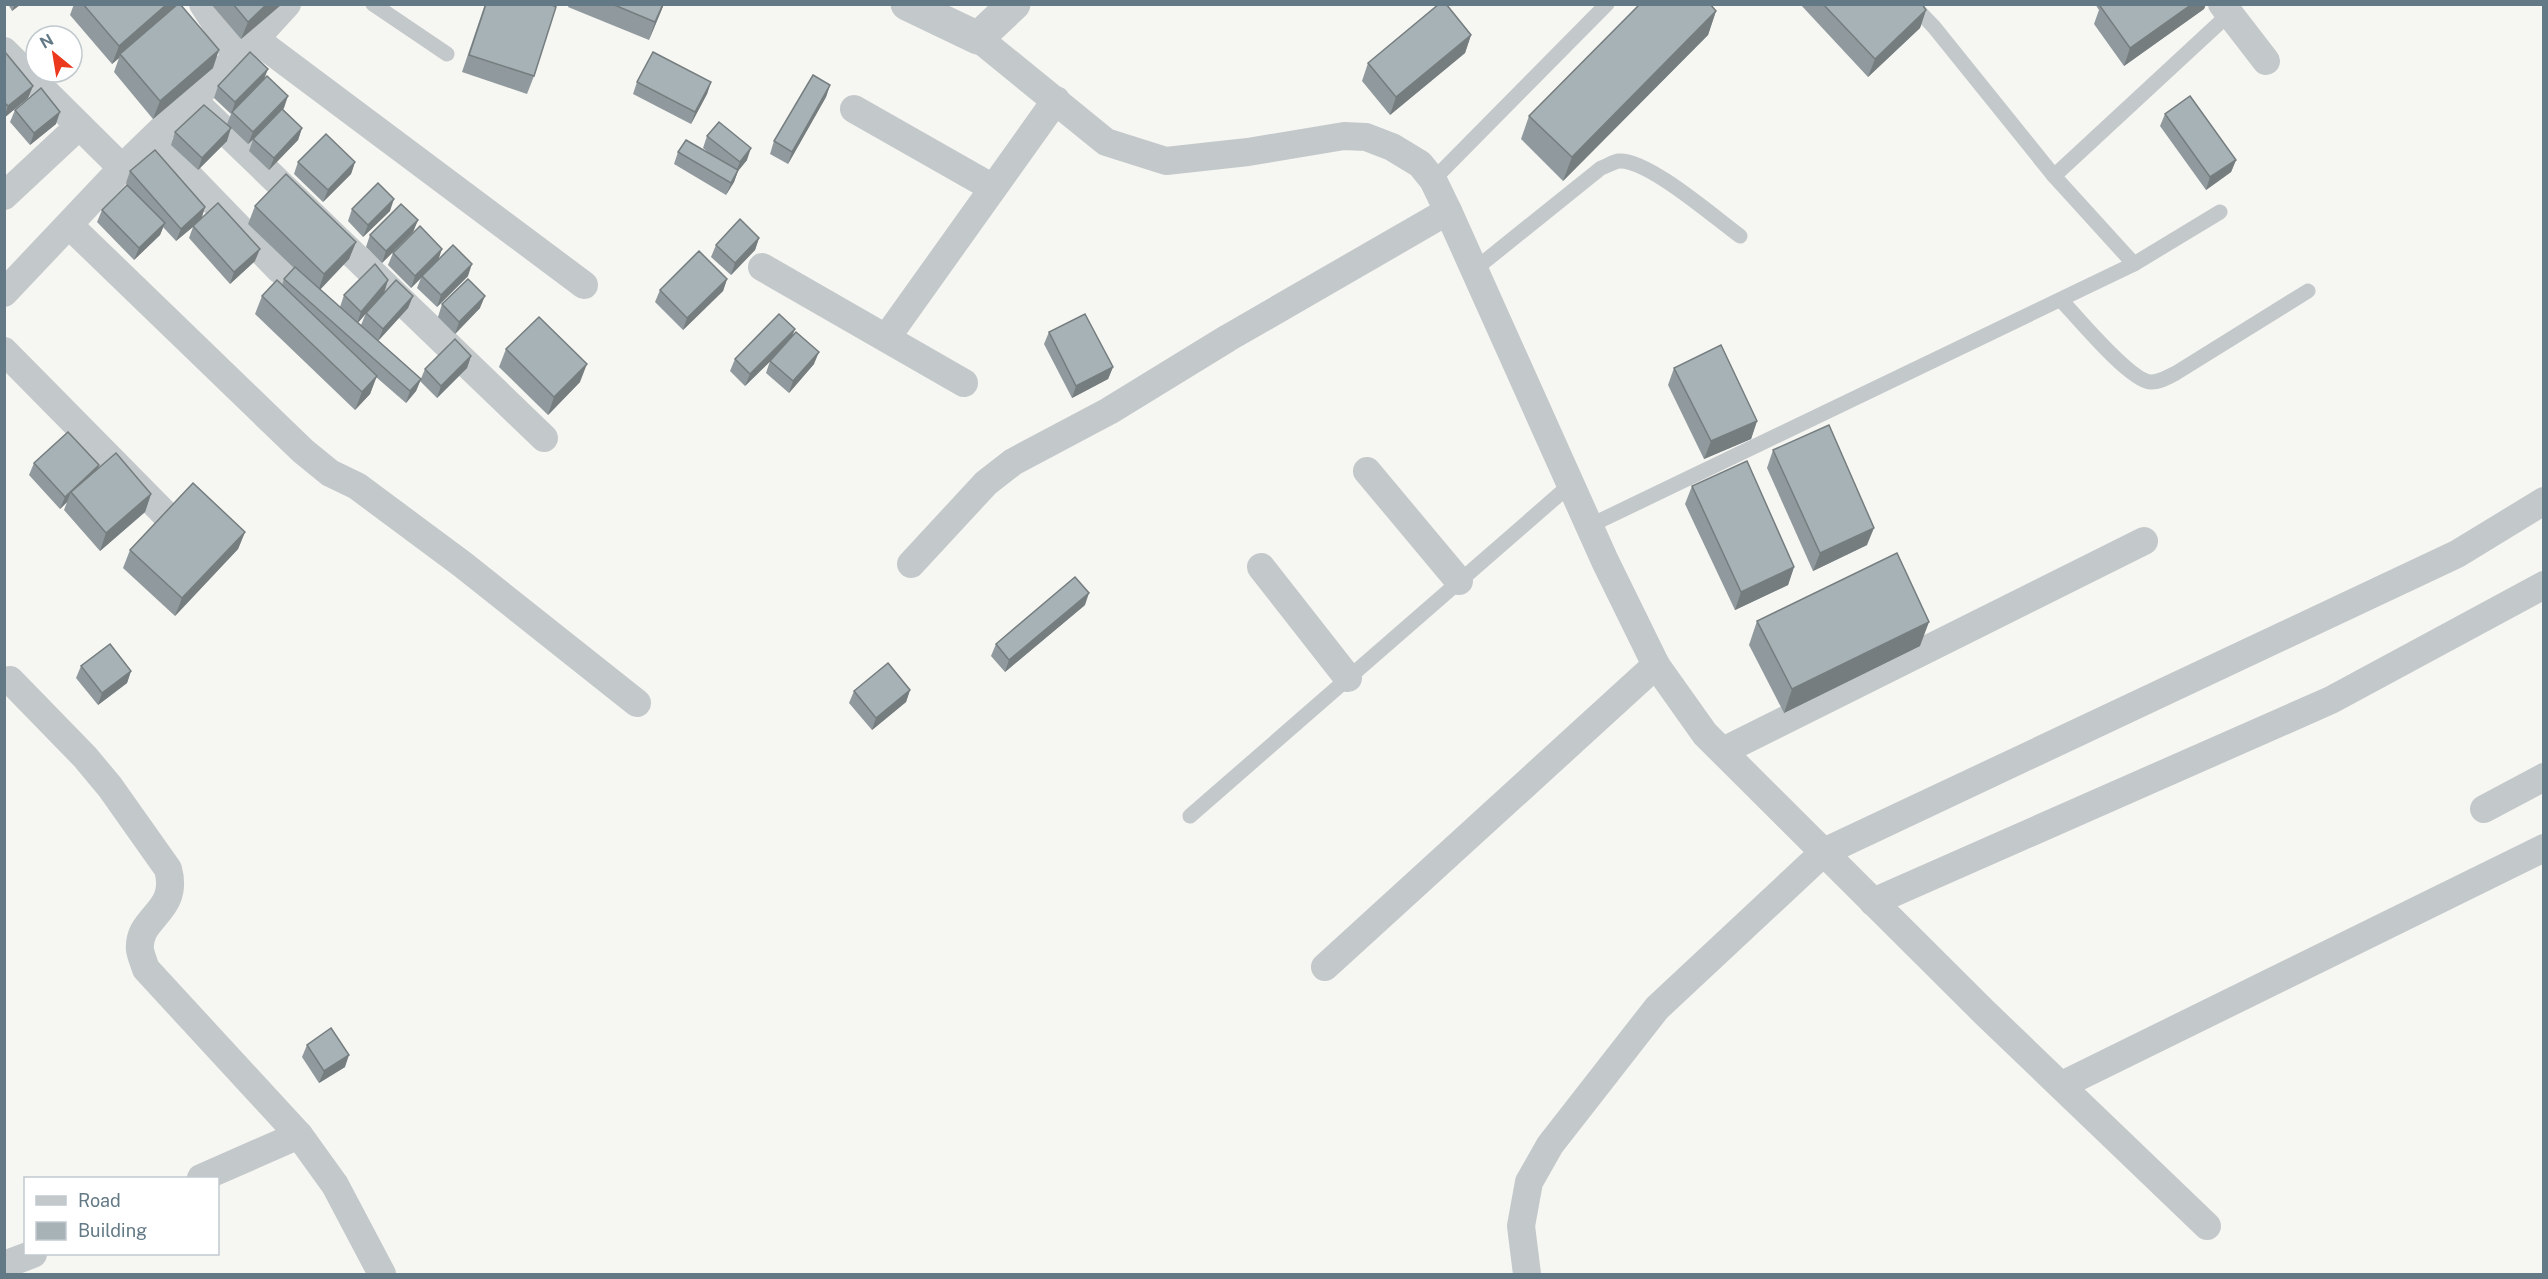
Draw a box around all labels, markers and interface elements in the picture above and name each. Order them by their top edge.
north arrow [24,24,84,84]
text: N [37,30,57,53]
legend [24,1177,219,1255]
text: Road [78,1190,121,1211]
text: Building [78,1220,147,1241]

